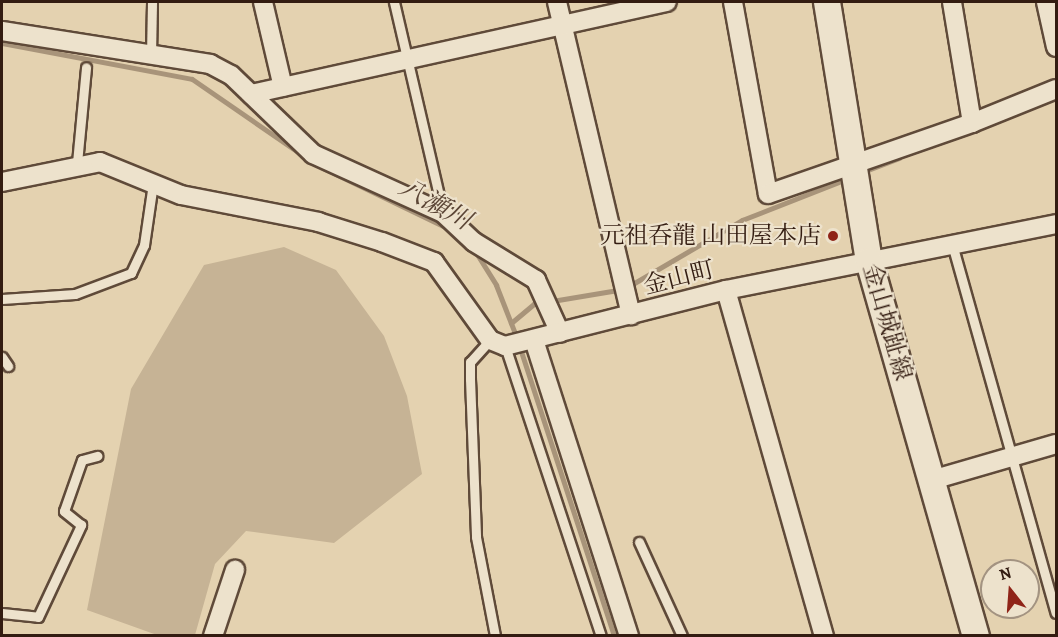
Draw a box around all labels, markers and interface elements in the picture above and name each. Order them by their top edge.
water label: 八瀬川 [393,171,477,237]
place label: 元祖呑龍 山田屋本店 [600,222,821,250]
marker: 元祖呑龍 山田屋本店 [826,229,840,243]
street label: 金山町 [641,255,717,301]
street label: 金山城趾線 [857,260,917,384]
north arrow [980,559,1040,619]
text: N [997,561,1014,586]

